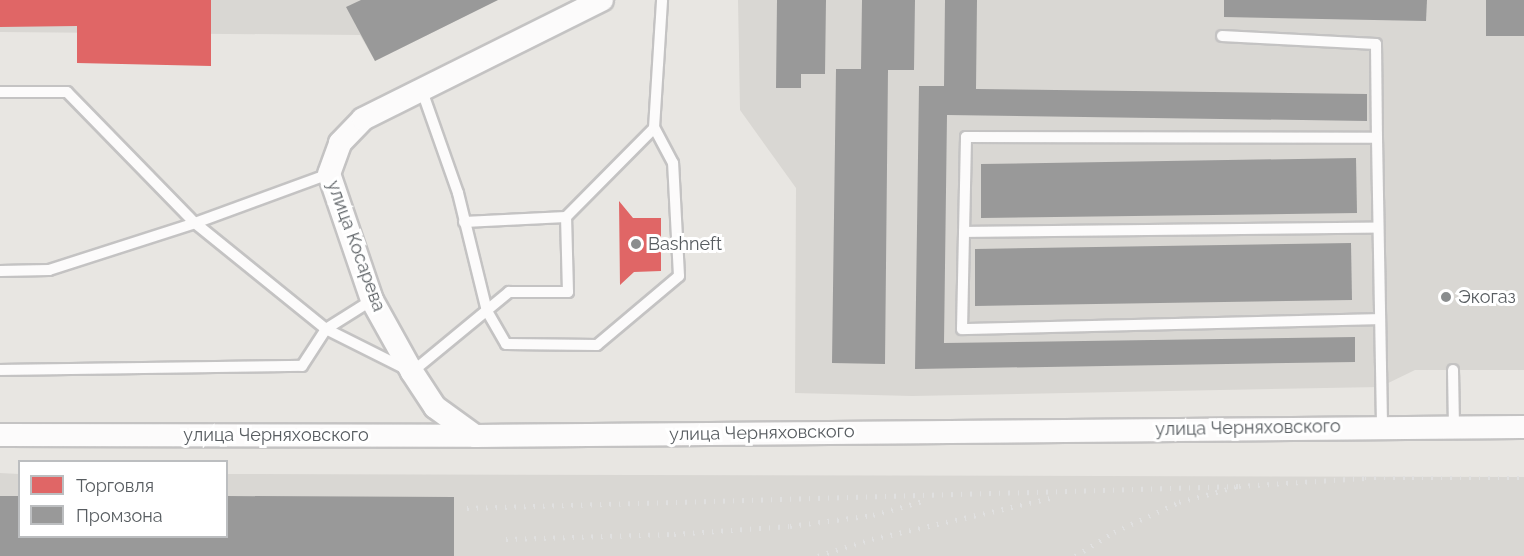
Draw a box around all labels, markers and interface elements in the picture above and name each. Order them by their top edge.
street label: улица Косарева [322,178,390,314]
place label: Bashneft [648,233,722,255]
marker: Bashneft [629,237,643,251]
place label: Экогаз [1458,286,1516,308]
marker: Экогаз [1439,290,1453,304]
street label: улица Черняховского [1155,416,1341,440]
street label: улица Черняховского [669,421,855,445]
street label: улица Черняховского [183,424,369,446]
legend [18,460,228,538]
text: Торговля [76,475,154,496]
text: Промзона [76,505,163,526]

